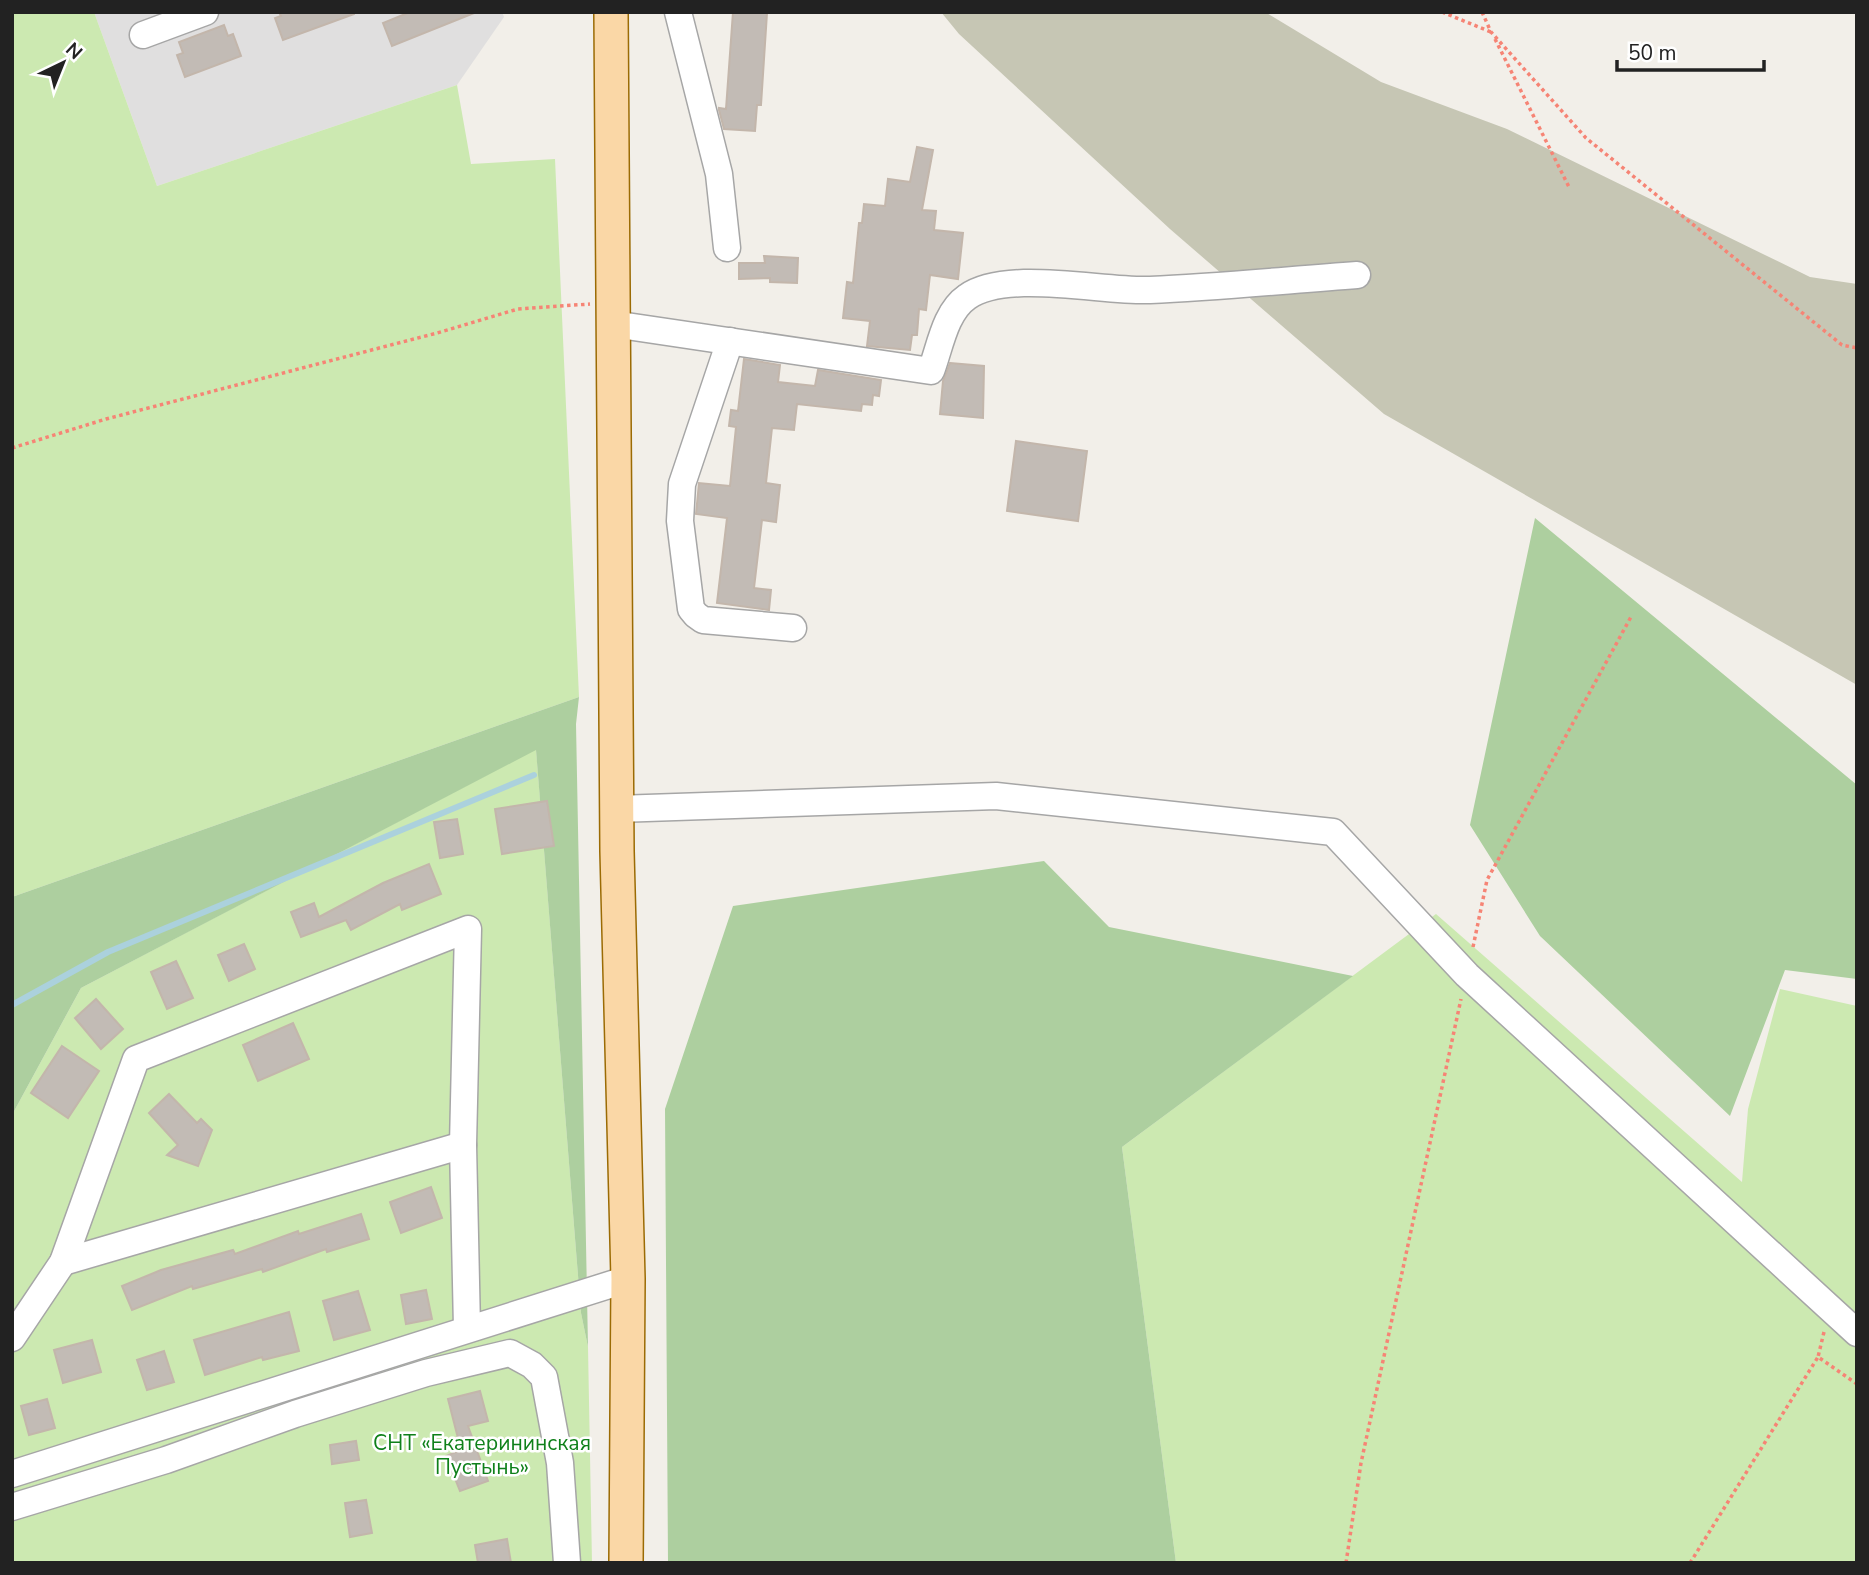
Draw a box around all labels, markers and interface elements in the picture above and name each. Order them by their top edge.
north arrow [28,28,98,98]
scale bar [1617,28,1764,72]
text: N [60,37,88,66]
text: 50 m [1628,39,1677,67]
park label: СНТ «Екатерининская Пустынь» [373,1429,591,1481]

